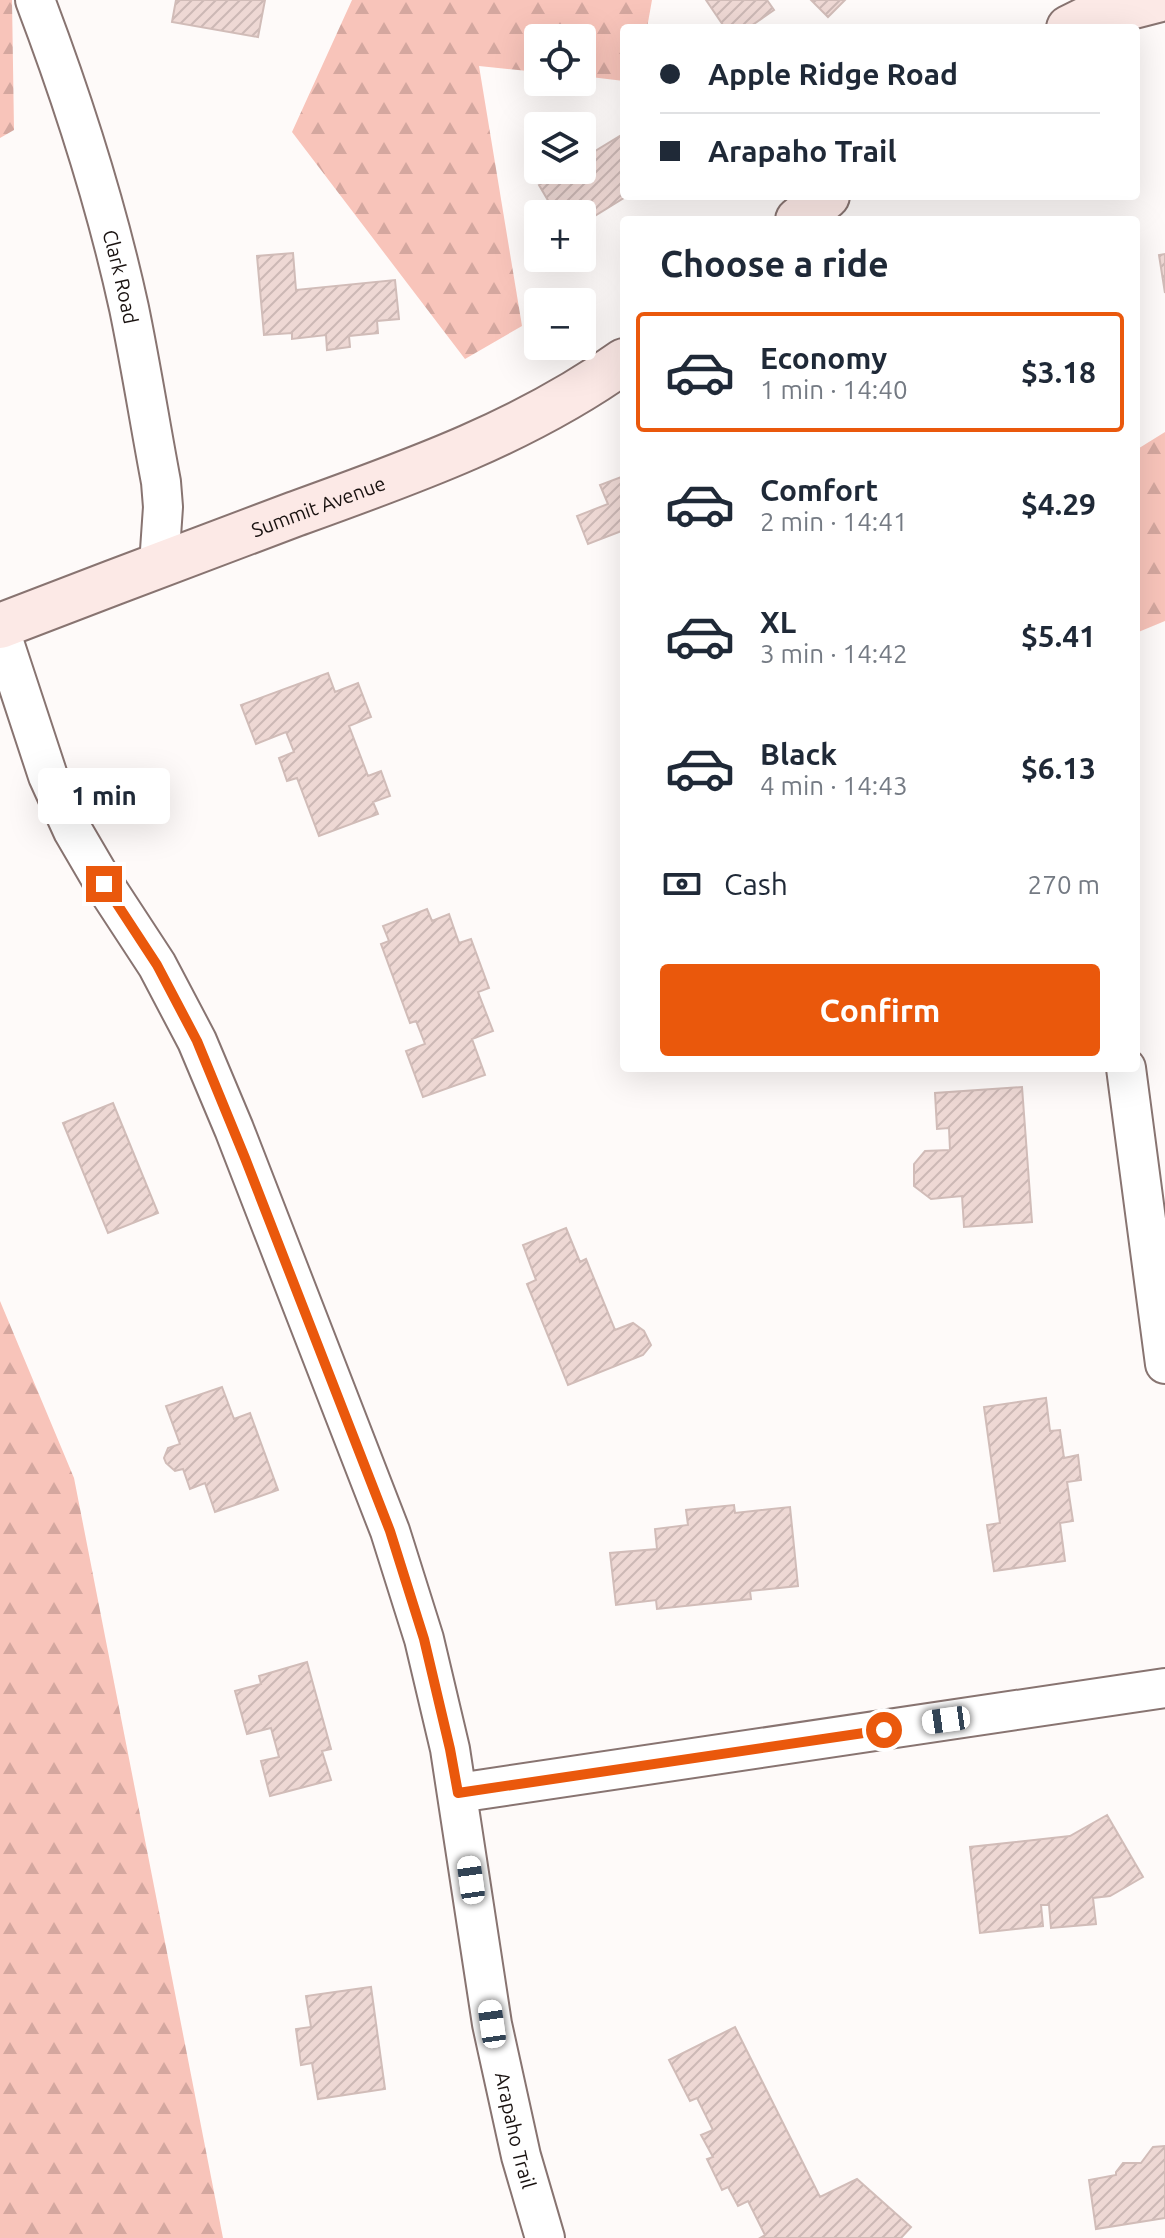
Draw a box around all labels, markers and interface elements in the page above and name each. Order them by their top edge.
map controls [524,24,596,360]
button: locate [524,24,596,96]
text: Apple Ridge Road [708,57,958,91]
button: layers [524,112,596,184]
text: Arapaho Trail [708,134,896,168]
button: + [524,200,596,272]
street label: Clark Road [99,227,143,326]
text: Choose a ride [660,243,889,284]
button: − [524,288,596,360]
icon: car [664,336,736,408]
text: Economy [760,341,887,375]
text: $3.18 [1021,355,1096,389]
text: 1 min · 14:40 [760,375,908,404]
icon: car [664,468,736,540]
street label: Summit Avenue [248,471,388,541]
text: Comfort [760,473,878,507]
text: $4.29 [1021,487,1096,521]
text: 2 min · 14:41 [760,507,908,536]
icon: car [664,600,736,672]
text: XL [760,605,796,639]
text: $5.41 [1021,619,1096,653]
text: 3 min · 14:42 [760,639,908,668]
icon: car [664,732,736,804]
text: Black [760,737,837,771]
text: $6.13 [1021,751,1096,785]
callout: 1 min [38,768,170,824]
text: 4 min · 14:43 [760,771,908,800]
text: 1 min [71,781,137,810]
icon: cash [660,862,704,906]
route end [86,866,122,902]
text: Cash [724,867,788,901]
text: 270 m [1028,870,1100,899]
button: Confirm [660,964,1100,1056]
car [921,1705,971,1735]
route start [866,1712,902,1748]
car [456,1855,486,1905]
car [477,1999,507,2049]
street label: Arapaho Trail [491,2070,541,2191]

